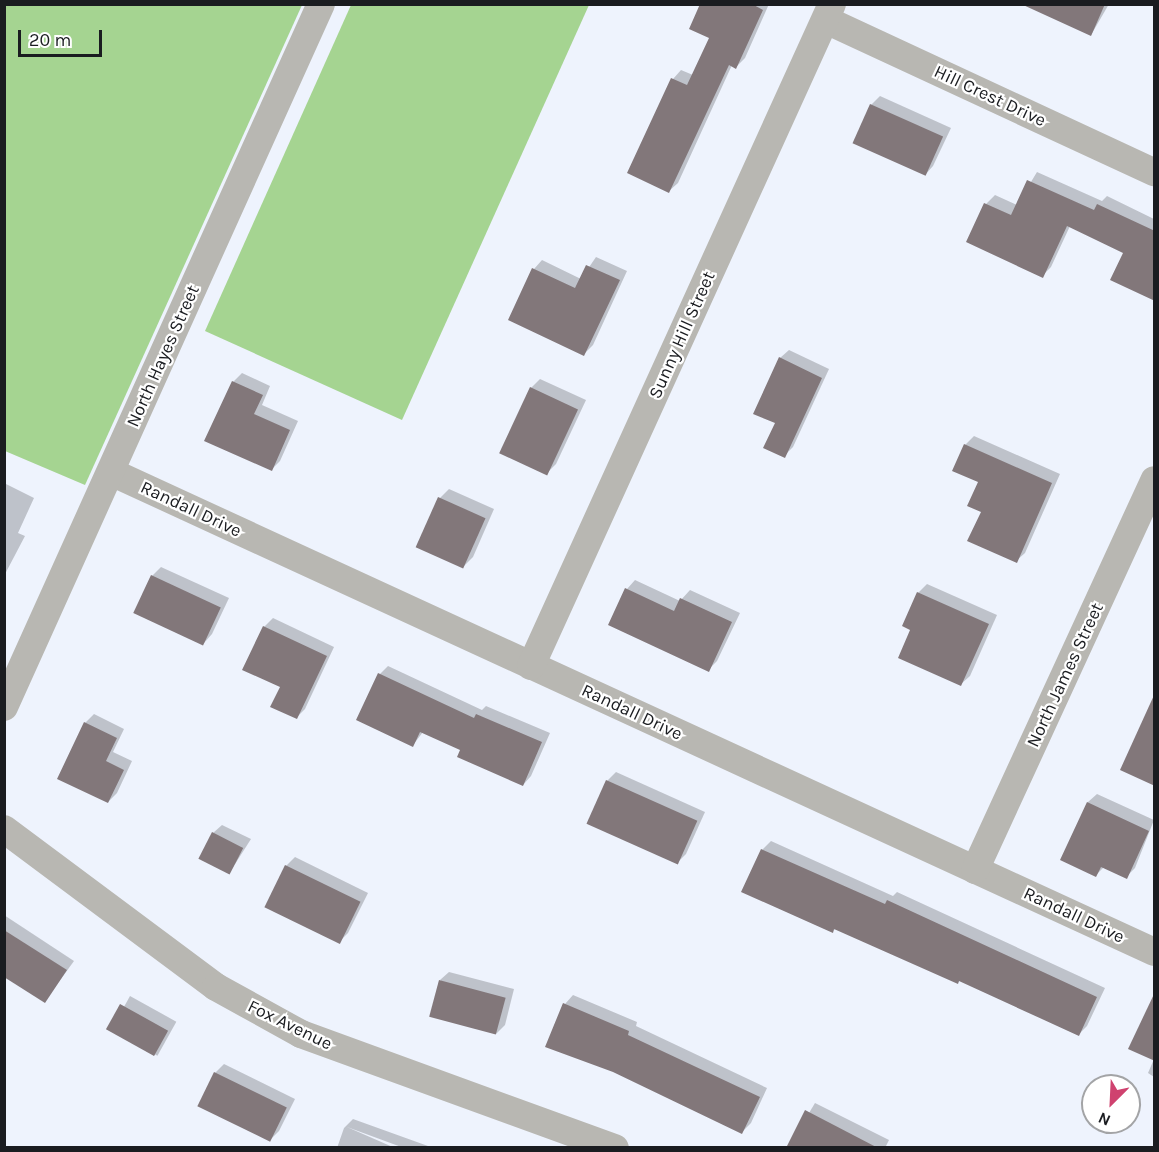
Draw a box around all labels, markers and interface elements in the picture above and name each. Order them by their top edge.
scale bar [21,18,105,56]
text: 20 m [29,29,71,51]
street label: Hill Crest Drive [931,61,1049,131]
street label: Sunny Hill Street [644,268,720,402]
street label: North Hayes Street [122,282,204,430]
street label: Randall Drive [137,476,245,542]
street label: North James Street [1022,599,1108,751]
street label: Randall Drive [578,679,686,745]
street label: Randall Drive [1020,882,1128,948]
street label: Fox Avenue [244,995,336,1055]
north arrow [1081,1074,1141,1134]
text: N [1095,1108,1113,1130]

